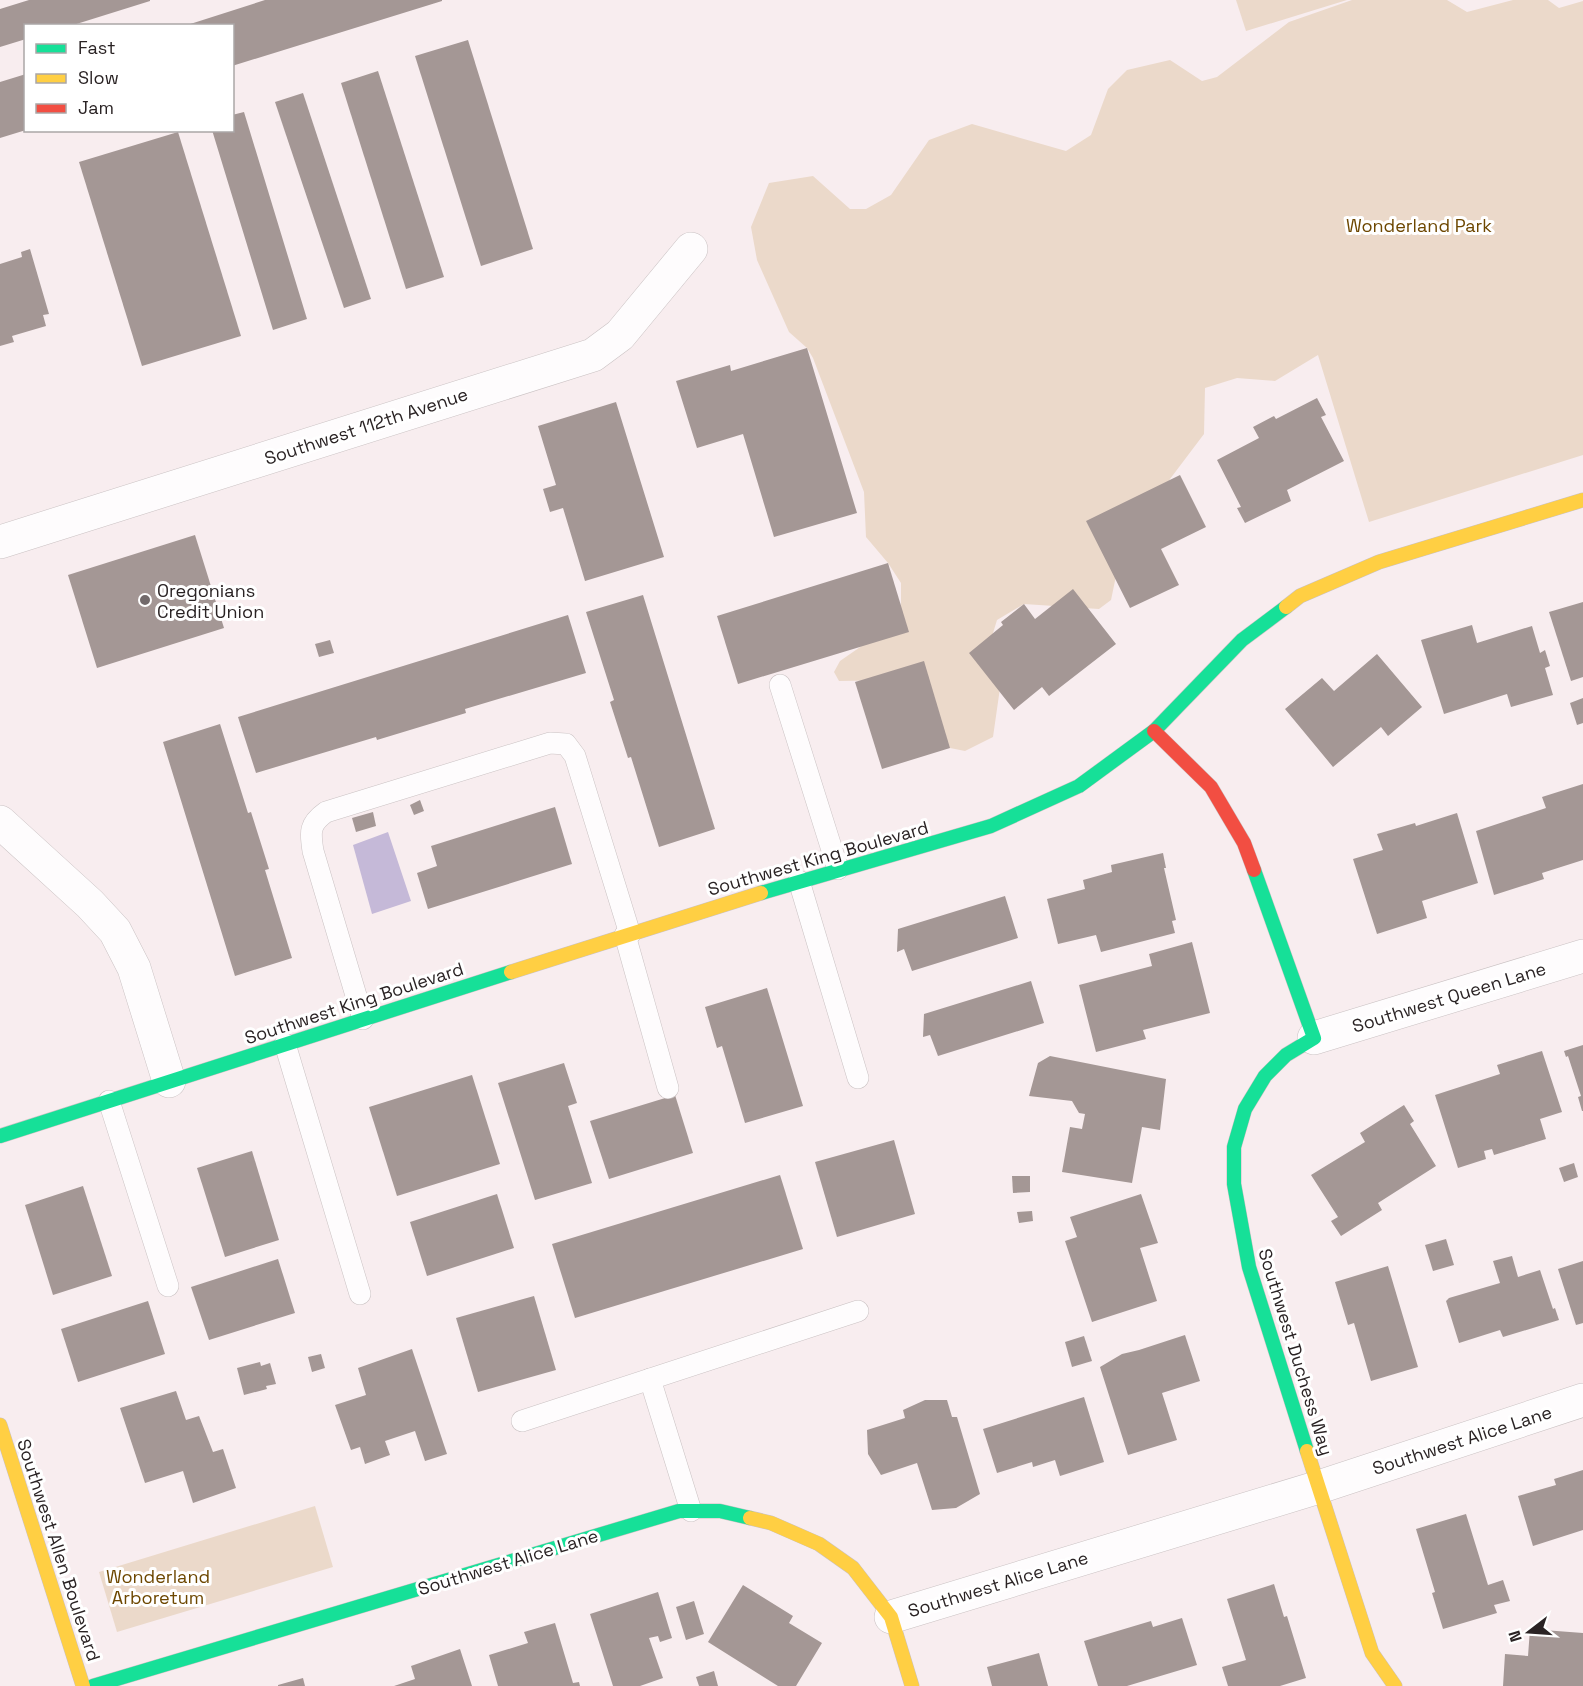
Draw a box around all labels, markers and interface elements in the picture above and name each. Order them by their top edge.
legend [24,24,234,132]
text: Fast [78,36,115,59]
text: Slow [78,66,119,89]
text: Jam [78,96,114,119]
park label: Wonderland Park [1346,214,1492,237]
street label: Southwest 112th Avenue [261,382,471,470]
place label: Oregonians Credit Union [157,579,264,623]
marker: Oregonians Credit Union [138,593,152,607]
street label: Southwest King Boulevard [705,815,931,901]
street label: Southwest King Boulevard [242,957,466,1049]
street label: Southwest Queen Lane [1349,957,1549,1037]
street label: Southwest Duchess Way [1254,1246,1338,1458]
street label: Southwest Alice Lane [1369,1400,1555,1480]
street label: Southwest Allen Boulevard [12,1436,106,1664]
street label: Southwest Alice Lane [415,1524,601,1600]
street label: Southwest Alice Lane [905,1546,1091,1622]
park label: Wonderland Arboretum [106,1565,210,1609]
north arrow [1499,1602,1559,1662]
text: N [1504,1628,1527,1644]

